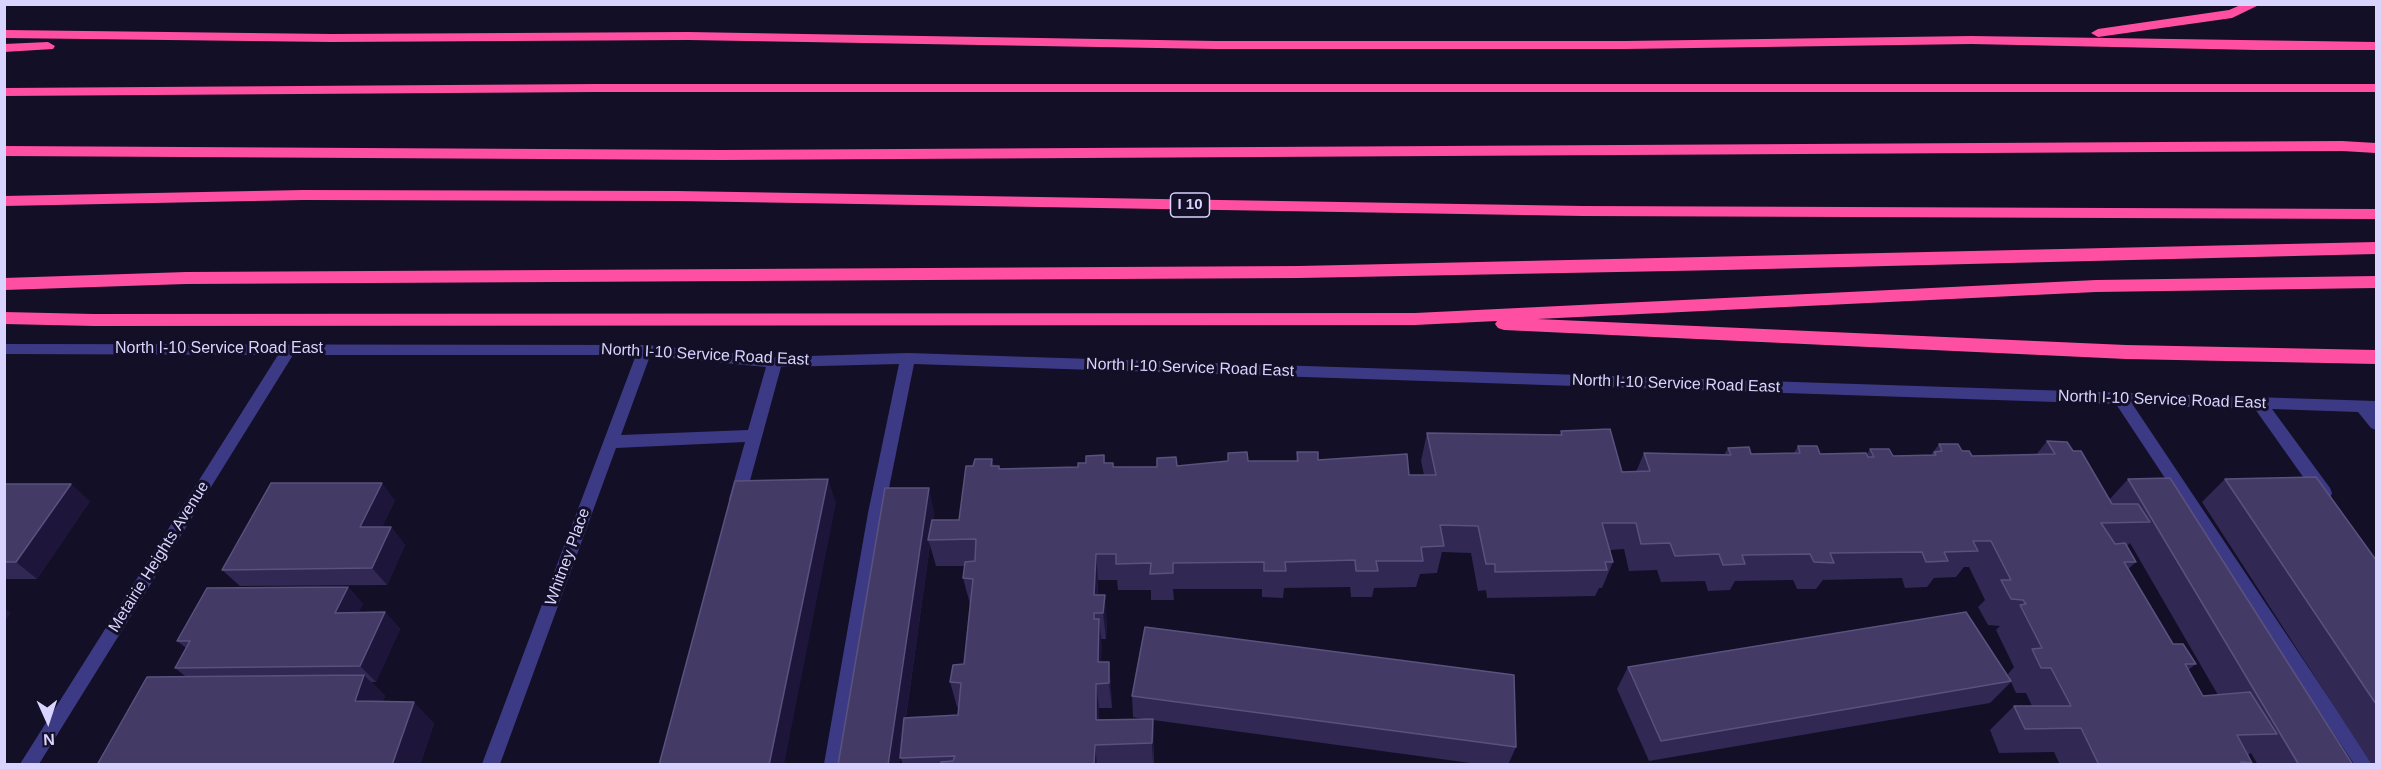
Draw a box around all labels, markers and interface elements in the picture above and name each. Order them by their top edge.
road number: I 10 [1170,193,1210,217]
street label: North I-10 Service Road East [115,339,323,359]
street label: North I-10 Service Road East [601,340,809,370]
street label: North I-10 Service Road East [1086,355,1294,381]
street label: North I-10 Service Road East [1572,371,1780,397]
street label: North I-10 Service Road East [2058,387,2266,413]
street label: Metairie Heights Avenue [105,478,213,636]
street label: Whitney Place [541,506,595,608]
north arrow [18,691,78,751]
text: N [43,731,55,748]

